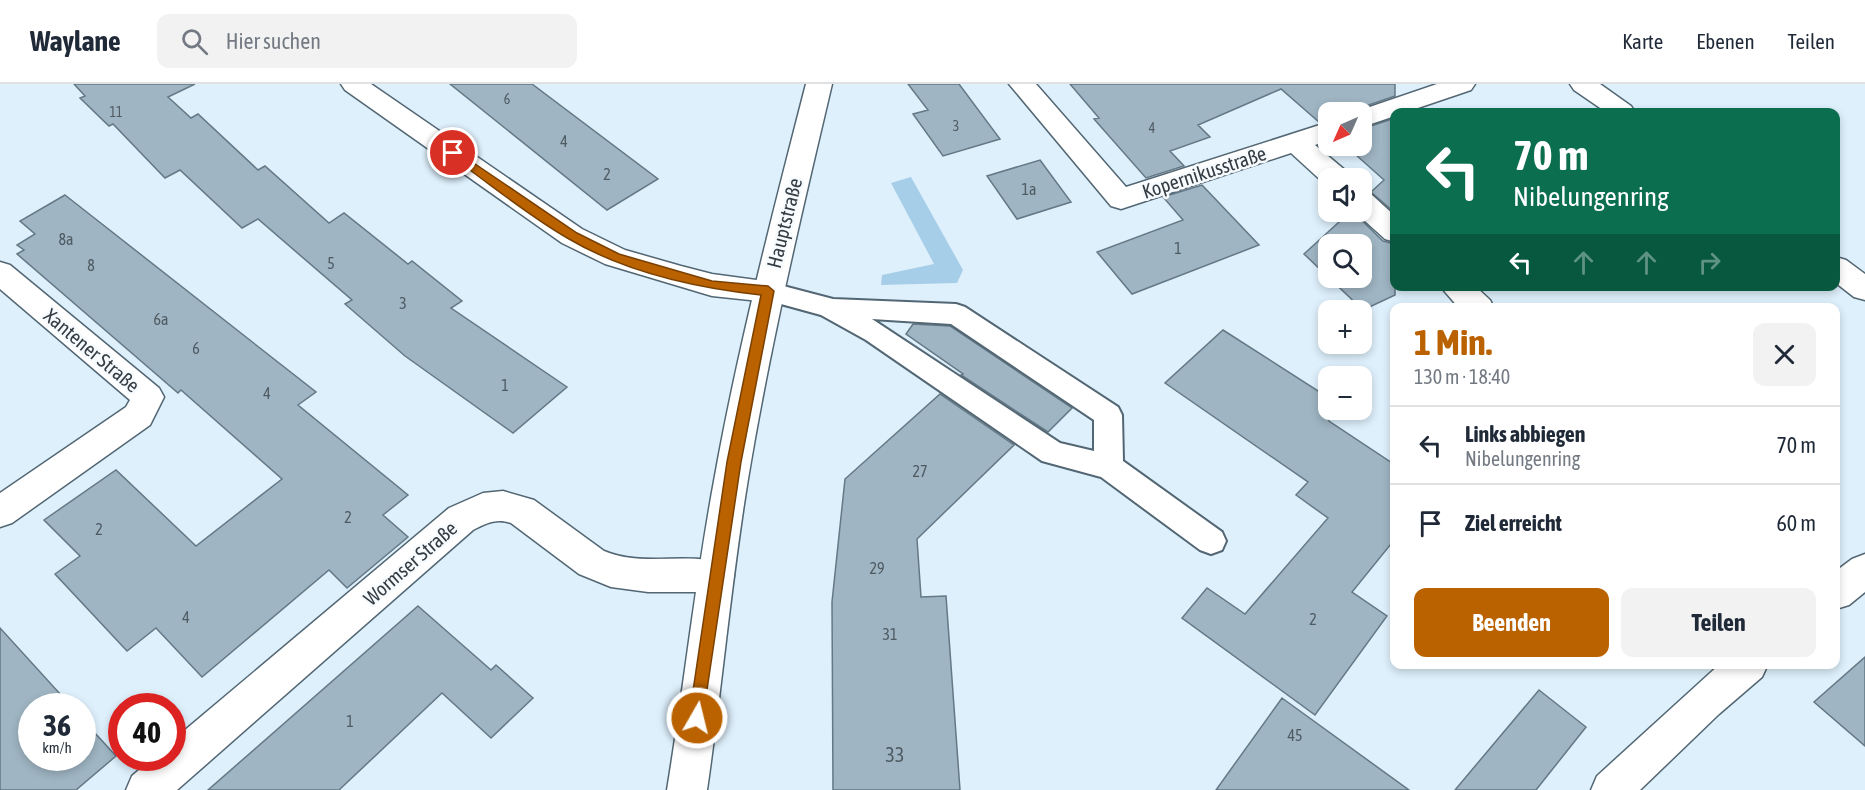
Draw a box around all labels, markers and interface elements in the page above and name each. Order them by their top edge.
search box [157,14,577,68]
text: Waylane [30,25,121,57]
icon: search [178,25,211,58]
text: Hier suchen [226,28,321,54]
text: Karte [1622,29,1663,53]
text: Ebenen [1696,29,1755,53]
text: Teilen [1788,29,1835,53]
house number: 6 [504,91,511,107]
north arrow [1318,102,1372,156]
map controls [1318,102,1372,420]
house number: 11 [109,104,123,120]
house number: 3 [953,118,959,134]
house number: 4 [1149,120,1156,136]
pin [427,127,478,178]
text: 70 m [1513,131,1588,179]
house number: 4 [560,132,568,150]
icon: left [1414,132,1492,210]
icon: arrive [436,136,469,169]
street label: Kopernikusstraße [1139,141,1269,203]
house number: 2 [603,165,611,183]
button: sound [1318,168,1372,222]
street label: Hauptstraße [762,176,806,270]
house number: 1a [1022,180,1036,198]
text: Nibelungenring [1513,181,1669,212]
house number: 8a [59,230,73,248]
button: search [1318,234,1372,288]
house number: 1 [1174,239,1182,257]
icon: left [1504,246,1537,279]
icon: ahead [1567,246,1600,279]
icon: ahead [1630,246,1663,279]
icon: right [1693,246,1726,279]
house number: 5 [327,254,335,272]
house number: 8 [87,256,95,274]
house number: 3 [399,294,407,312]
button: + [1318,300,1372,354]
street label: Xantener Straße [40,303,144,397]
house number: 6a [154,310,168,328]
text: 1 Min. [1414,321,1492,363]
button: close [1753,323,1816,386]
house number: 6 [192,339,200,357]
text: 130 m · 18:40 [1414,365,1510,388]
button: − [1318,366,1372,420]
house number: 1 [501,376,509,394]
house number: 4 [263,384,271,402]
text: Links abbiegen [1465,421,1586,447]
icon: left [1414,429,1447,462]
text: 70 m [1776,432,1816,458]
text: Nibelungenring [1465,447,1580,470]
house number: 27 [912,462,928,480]
icon: arrive [1414,507,1447,540]
house number: 2 [344,508,352,526]
text: Ziel erreicht [1465,510,1562,536]
text: 60 m [1776,510,1816,536]
street label: Wormser Straße [359,516,461,610]
house number: 2 [95,520,103,538]
house number: 29 [869,559,885,577]
button: Beenden [1414,588,1609,657]
button: Teilen [1621,588,1816,657]
house number: 4 [182,608,190,626]
house number: 2 [1309,610,1317,628]
house number: 31 [882,625,898,643]
position arrow [665,686,729,750]
speed limit sign: 40 [108,693,186,771]
text: 36 [43,708,71,742]
house number: 1 [346,712,354,730]
house number: 45 [1287,726,1303,744]
text: km/h [42,739,72,756]
house number: 33 [886,743,904,766]

